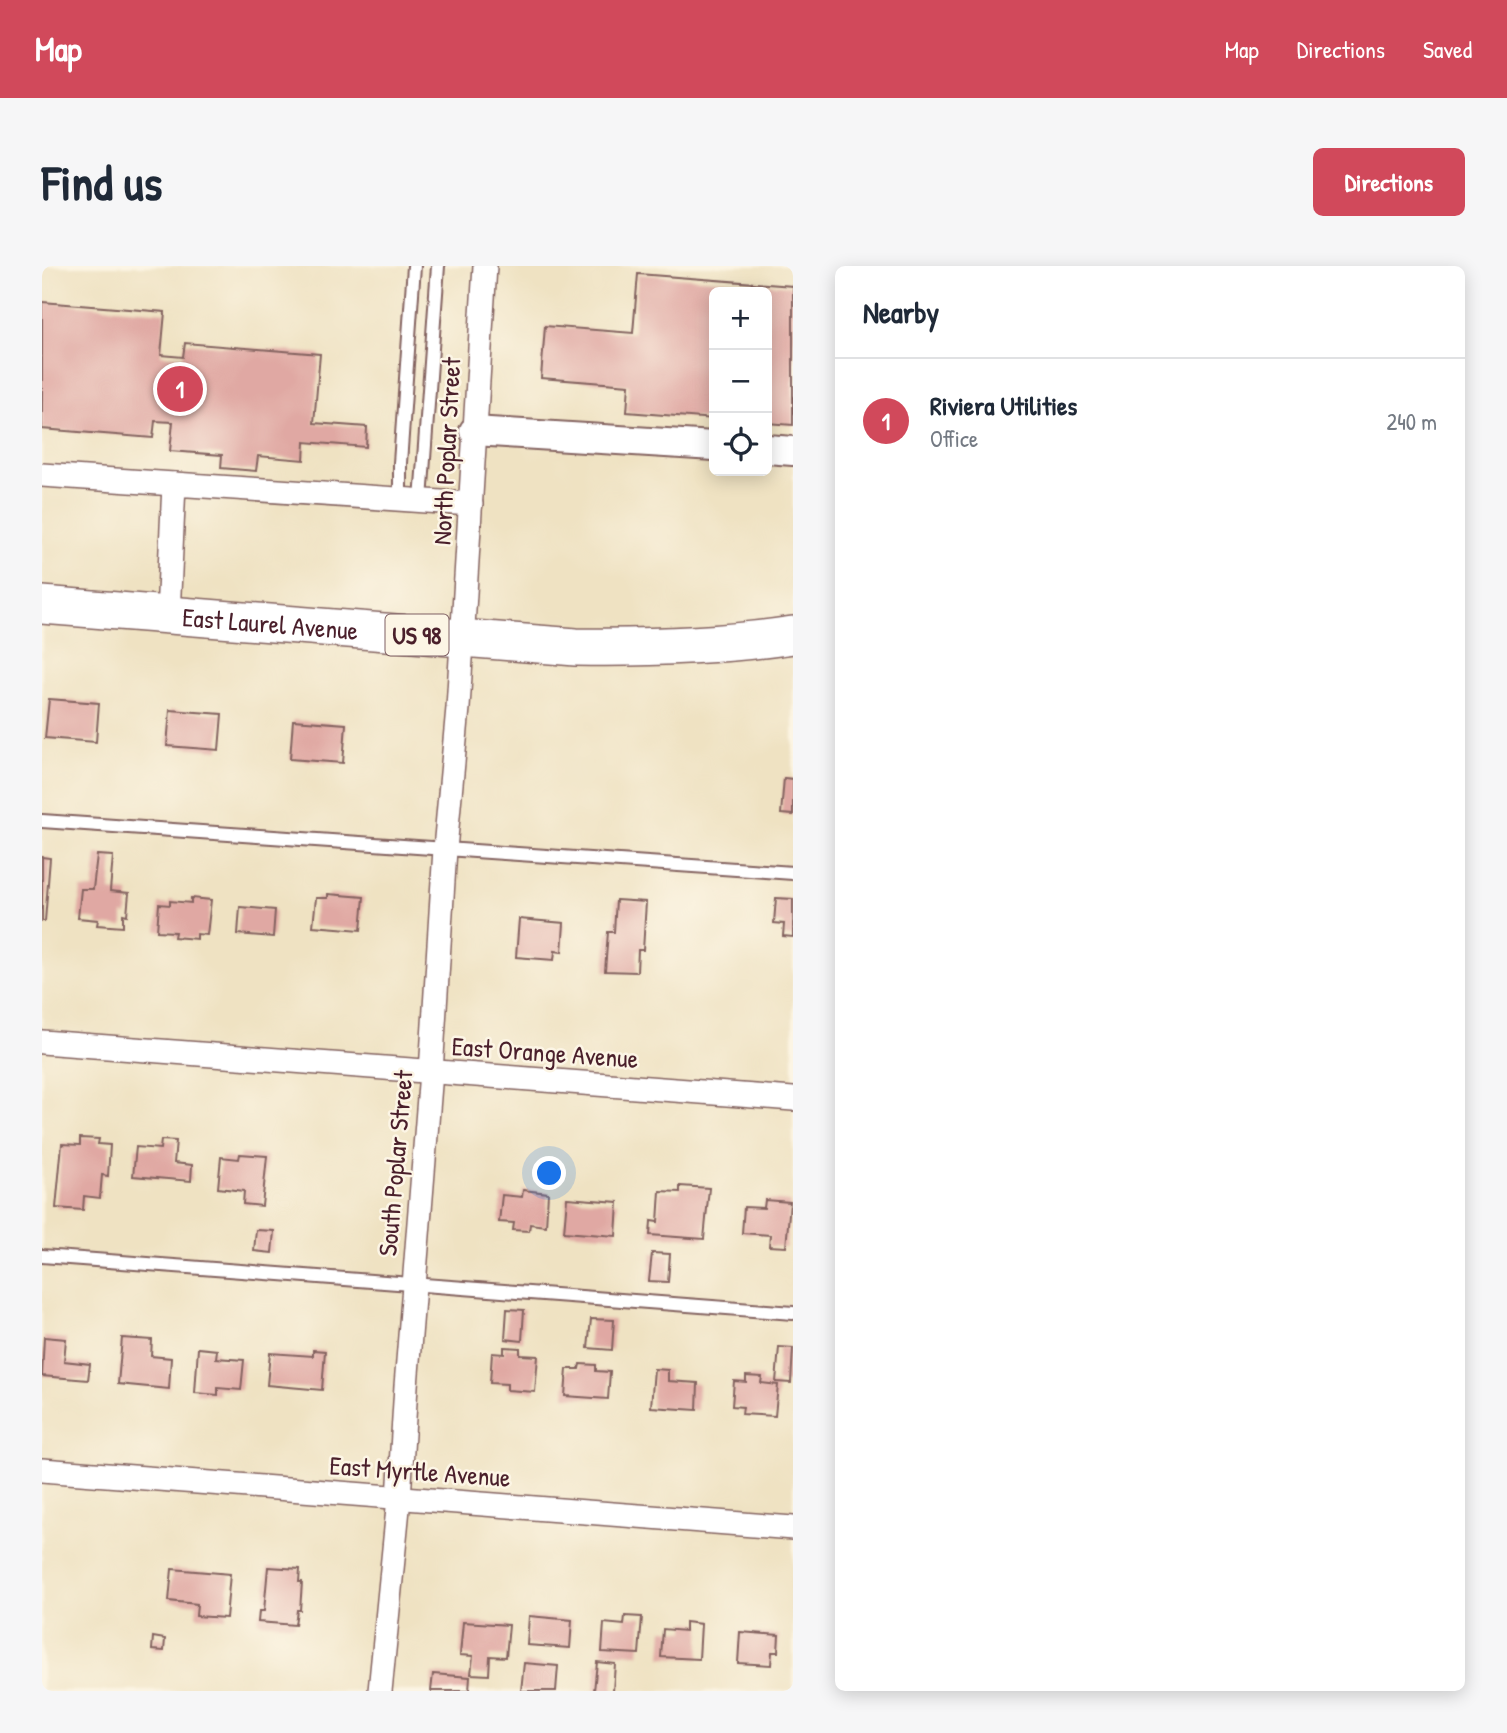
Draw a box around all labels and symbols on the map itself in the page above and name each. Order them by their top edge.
street label: North Poplar Street [424,355,468,546]
pin: 1 [157,363,203,415]
street label: East Laurel Avenue [181,599,360,647]
road number: US 98 [386,614,448,656]
street label: East Orange Avenue [451,1028,639,1076]
street label: South Poplar Street [369,1068,421,1257]
your location [532,1156,566,1190]
street label: East Myrtle Avenue [328,1447,512,1495]

